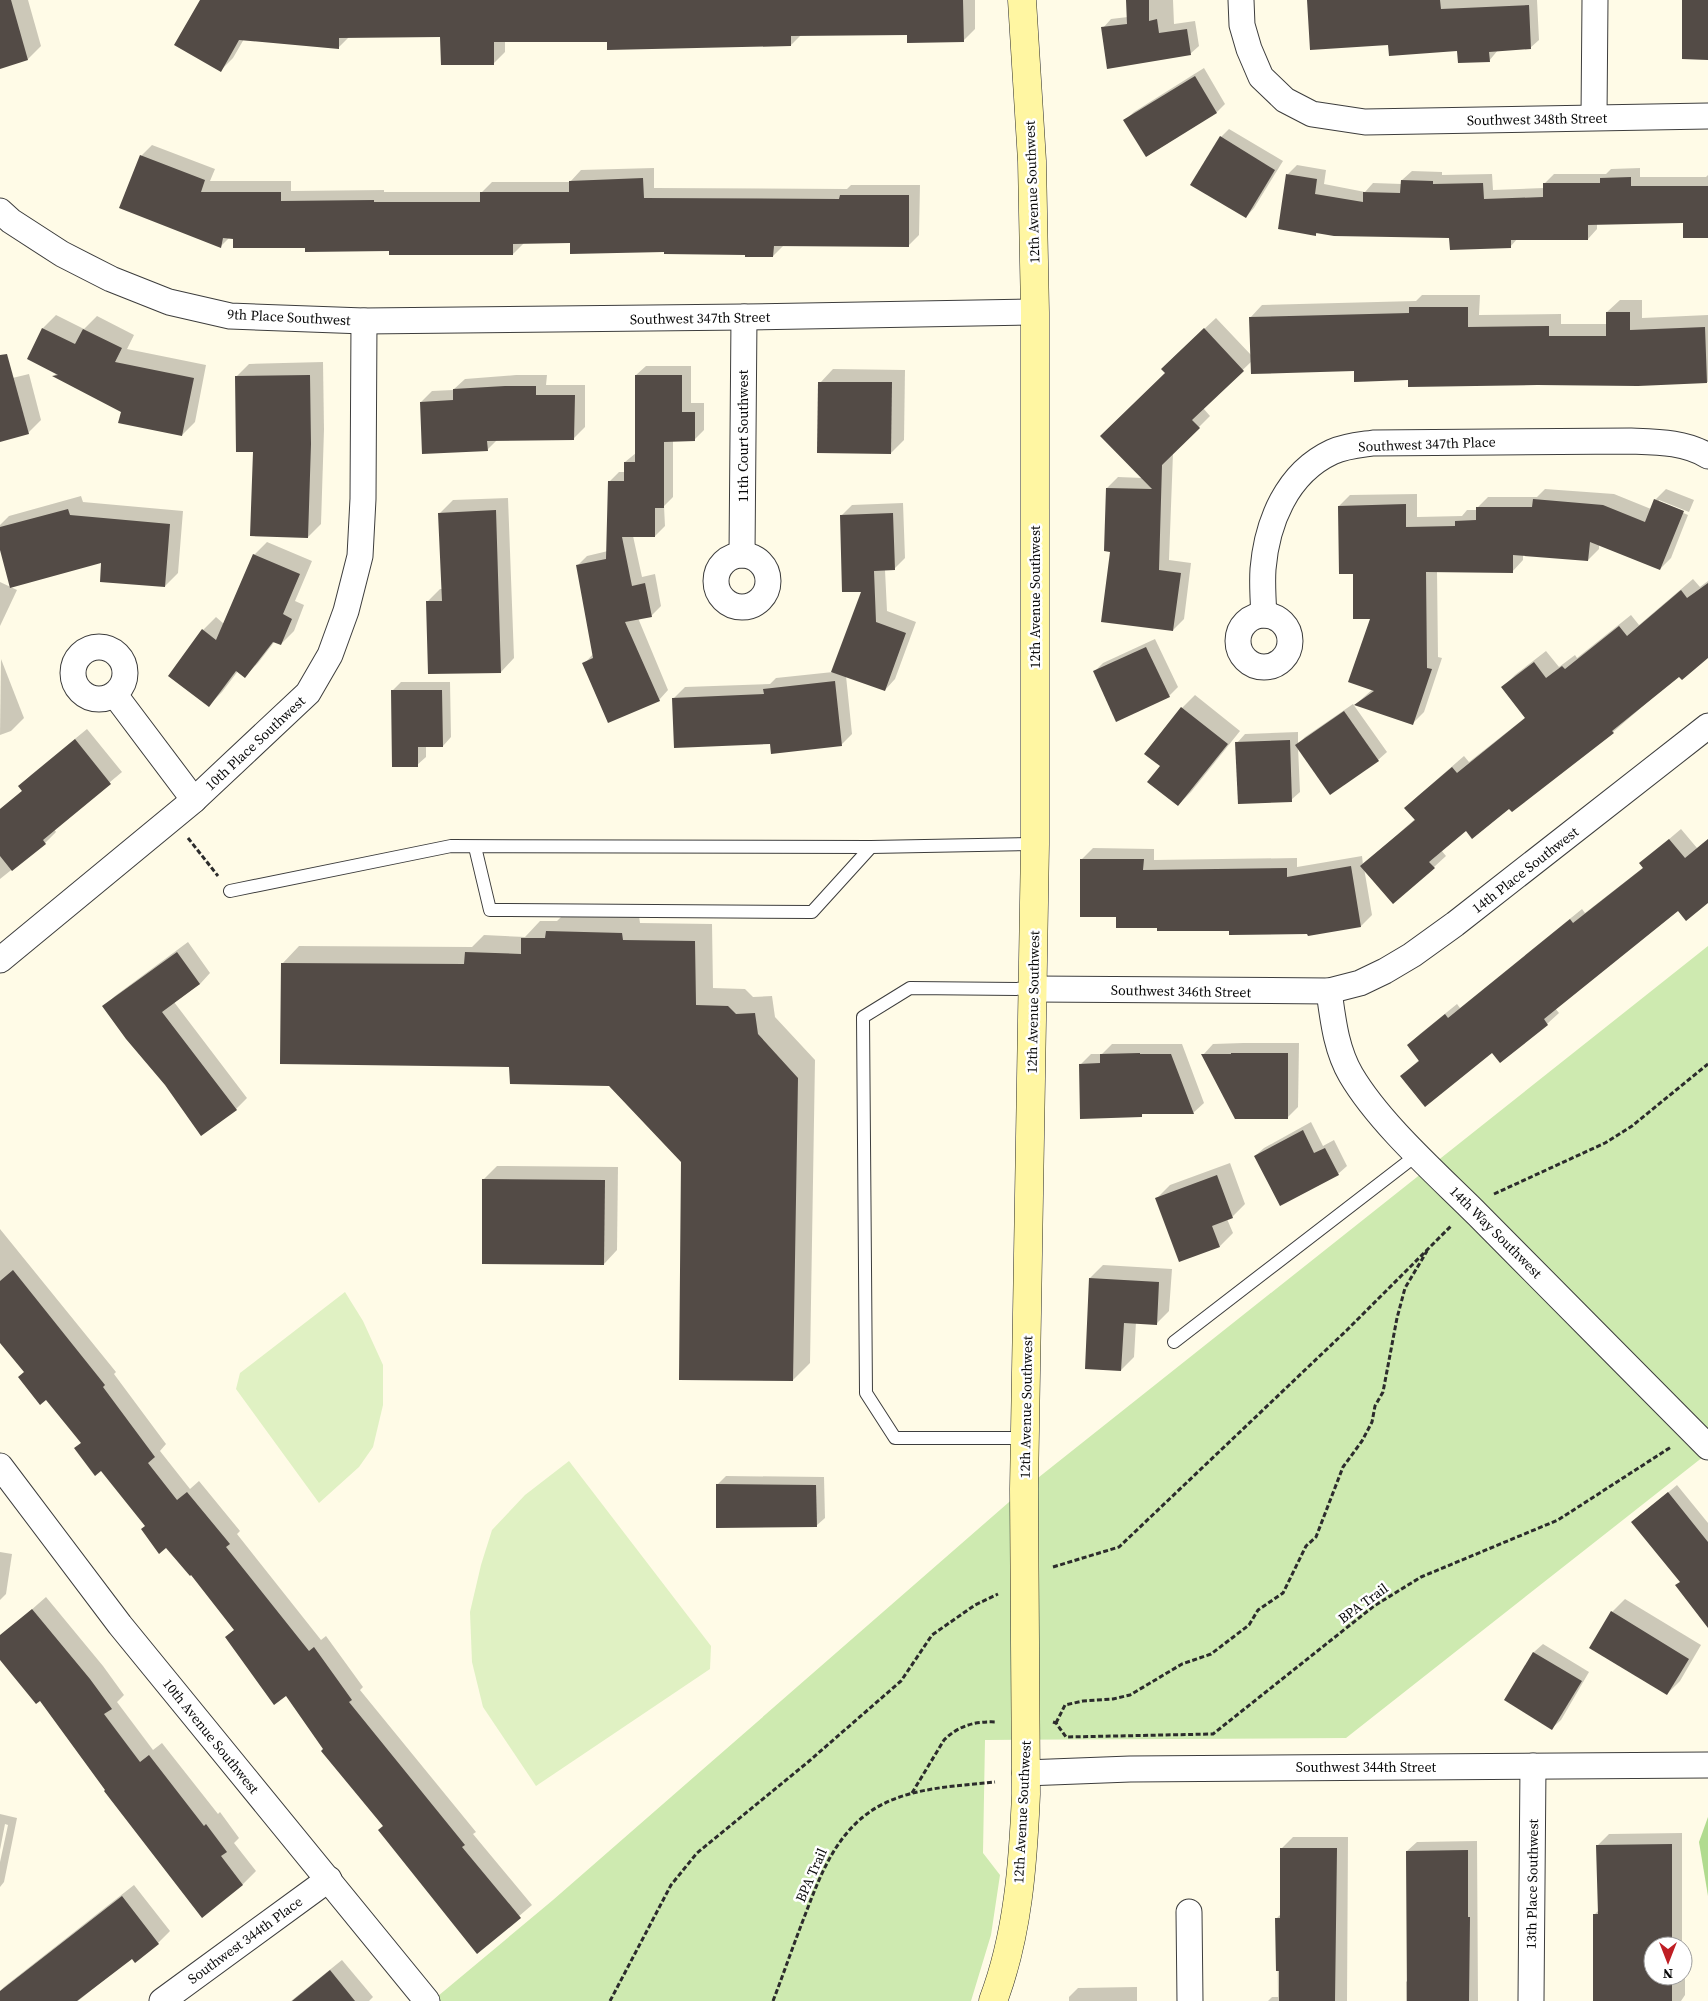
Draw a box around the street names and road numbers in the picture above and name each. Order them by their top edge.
street label: Southwest 348th Street [1467,108,1608,130]
street label: 12th Avenue Southwest [1019,120,1044,264]
street label: 9th Place Southwest [227,304,352,330]
street label: Southwest 347th Street [630,307,771,329]
street label: 11th Court Southwest [733,369,753,502]
street label: Southwest 347th Place [1358,432,1496,456]
street label: 12th Avenue Southwest [1025,525,1045,669]
street label: 10th Place Southwest [200,691,310,795]
street label: 14th Place Southwest [1467,822,1583,918]
street label: 12th Avenue Southwest [1022,930,1044,1074]
street label: Southwest 346th Street [1111,980,1252,1002]
street label: 14th Way Southwest [1445,1181,1547,1283]
street label: 12th Avenue Southwest [1015,1335,1037,1479]
street label: BPA Trail [1334,1578,1392,1628]
street label: 10th Avenue Southwest [158,1674,264,1798]
street label: 12th Avenue Southwest [1008,1740,1036,1884]
street label: Southwest 344th Street [1296,1757,1437,1777]
street label: 13th Place Southwest [1521,1818,1543,1949]
street label: BPA Trail [790,1845,832,1905]
street label: Southwest 344th Place [184,1892,306,1988]

